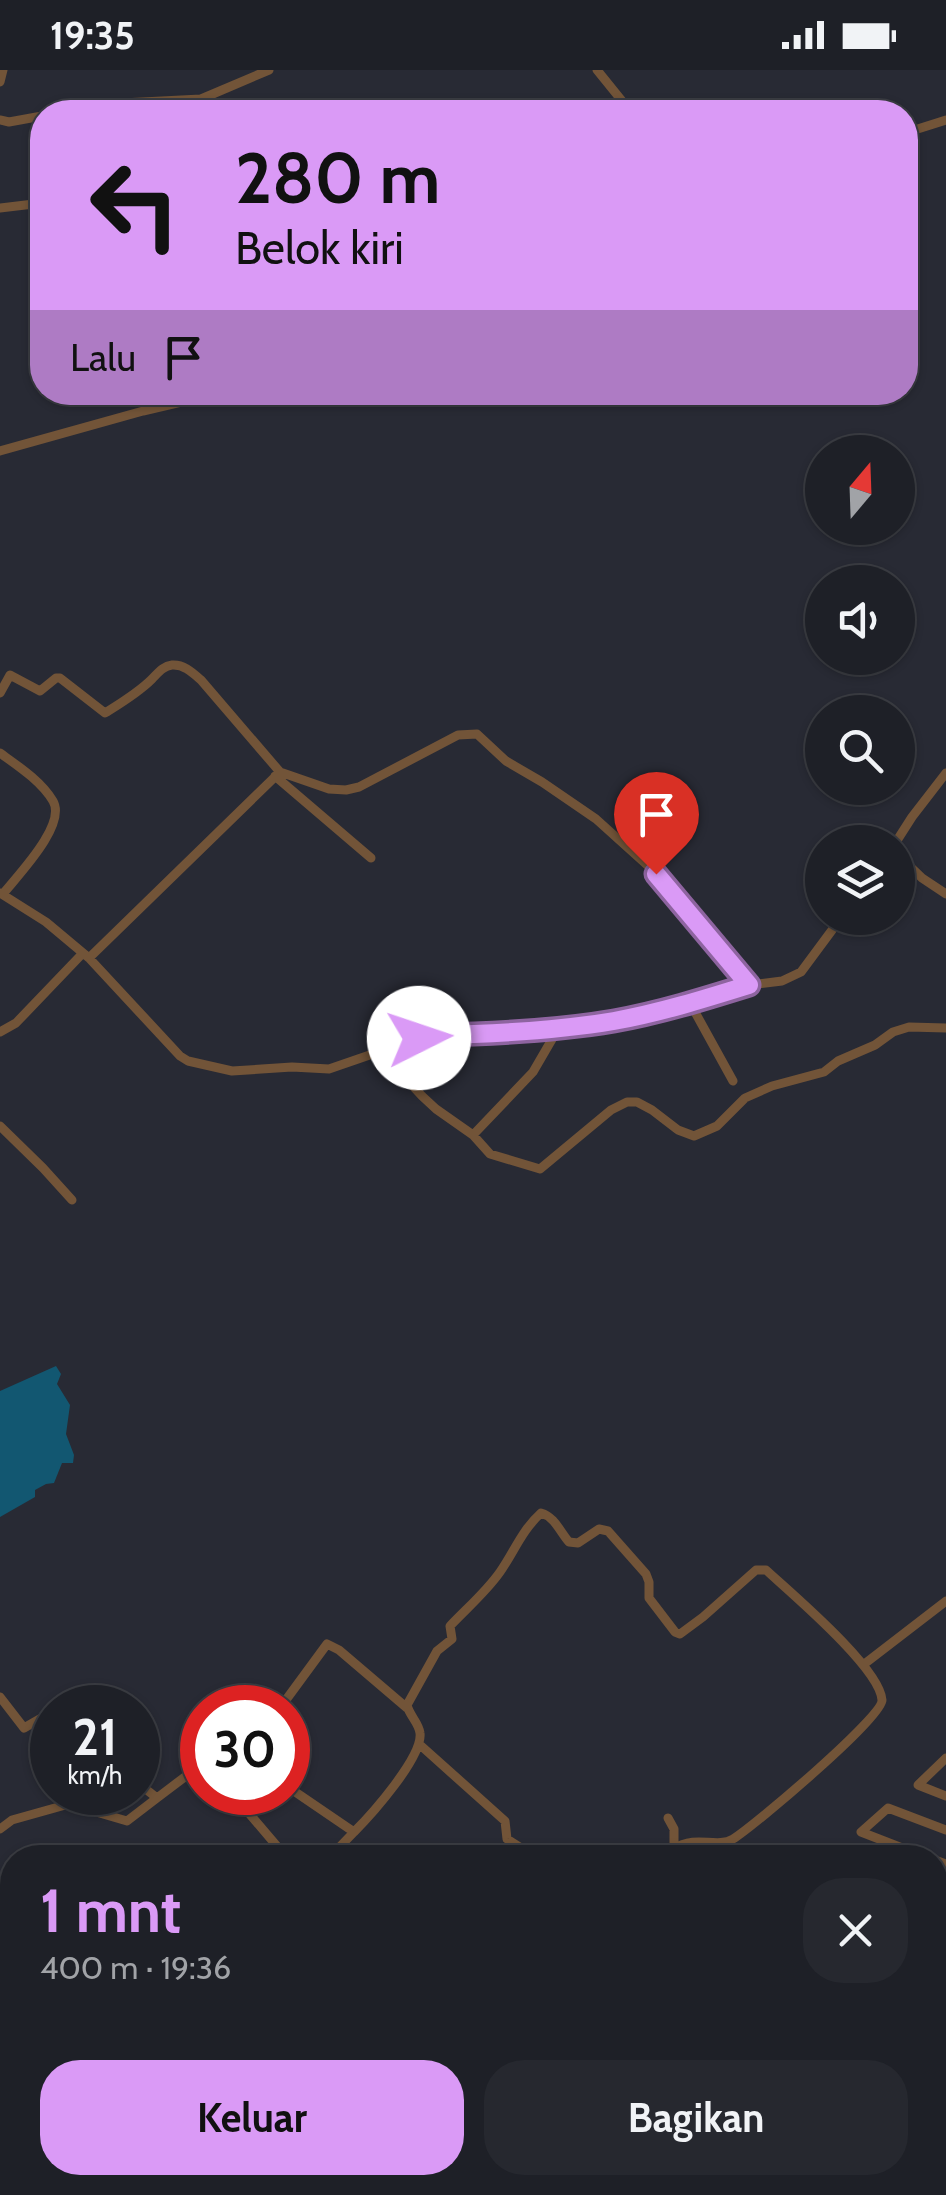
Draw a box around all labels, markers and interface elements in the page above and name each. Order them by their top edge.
text: 19:35 [50,12,135,59]
text: 280 m [235,135,440,221]
icon: left [70,140,200,270]
text: Belok kiri [235,221,404,275]
icon: arrive [156,330,211,385]
text: Lalu [70,334,136,381]
north arrow [805,435,915,545]
map controls [805,435,915,935]
button: sound [805,565,915,675]
button: search [805,695,915,805]
pin [614,772,699,875]
icon: arrive [629,787,684,842]
button: layers [805,825,915,935]
position arrow [367,986,471,1090]
speed limit sign: 30 [180,1685,310,1815]
text: 21 [73,1707,117,1768]
text: km/h [68,1760,122,1790]
text: 1 mnt [40,1874,181,1947]
button: close [803,1878,908,1983]
text: 400 m · 19:36 [40,1948,231,1987]
button: Keluar [40,2060,464,2175]
button: Bagikan [484,2060,908,2175]

